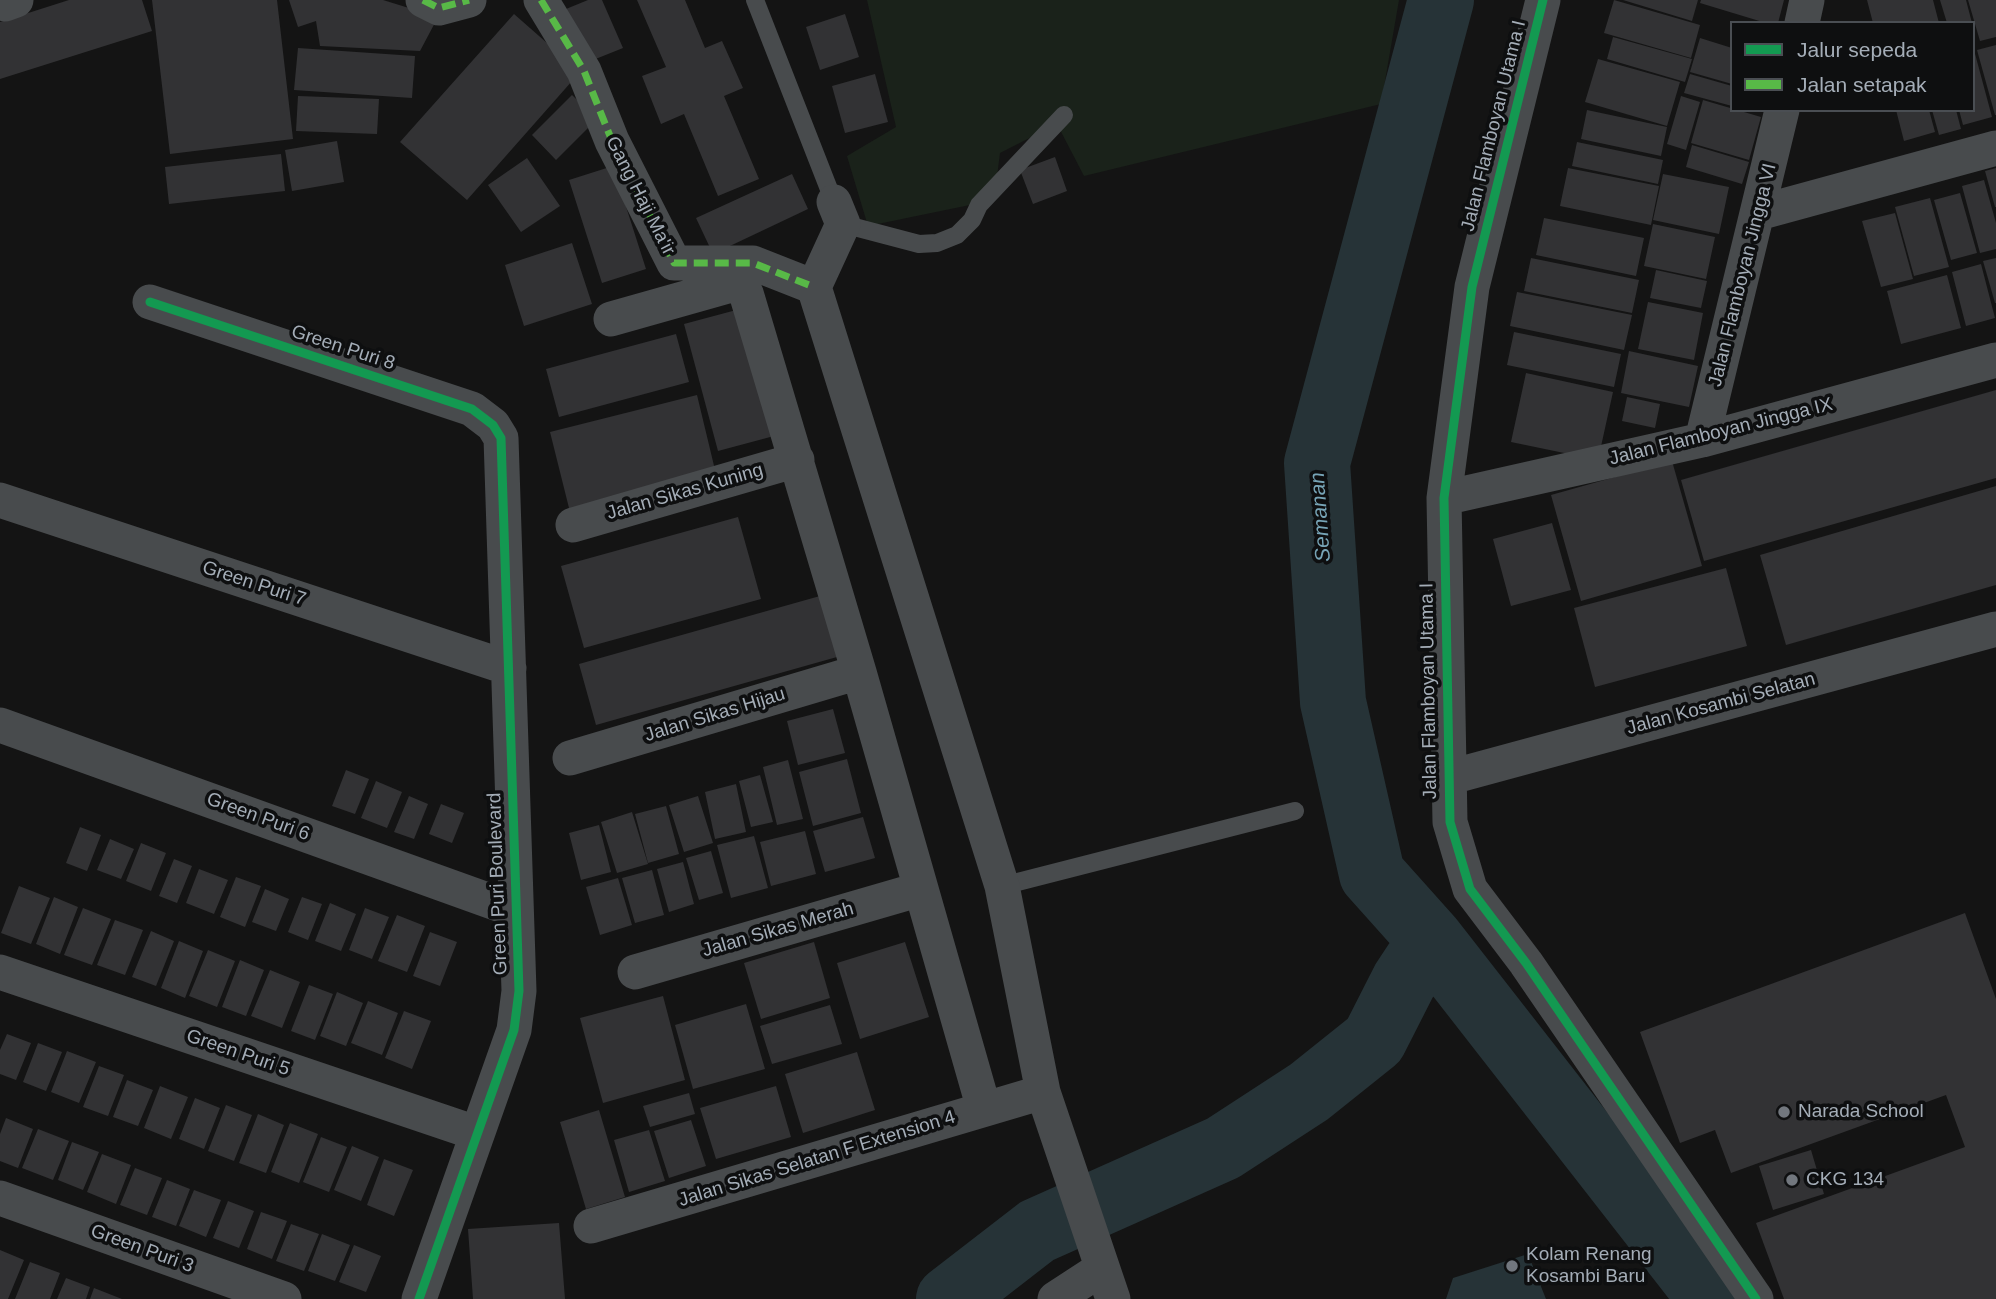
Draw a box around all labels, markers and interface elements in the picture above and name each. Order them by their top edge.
street label: Jalan Flamboyan Utama I [1457,18,1531,234]
legend [1730,21,1975,112]
text: Jalur sepeda [1797,38,1917,61]
text: Jalan setapak [1797,73,1927,96]
street label: Gang Haji Ma'ir [600,133,680,259]
street label: Jalan Flamboyan Jingga VI [1704,161,1782,389]
street label: Green Puri 8 [288,321,398,375]
street label: Jalan Flamboyan Jingga IX [1607,393,1835,471]
street label: Jalan Sikas Kuning [604,459,766,525]
water label: Semanan [1305,471,1337,563]
street label: Green Puri 7 [199,557,309,611]
street label: Jalan Flamboyan Utama I [1416,583,1442,799]
street label: Jalan Kosambi Selatan [1624,668,1818,740]
street label: Jalan Sikas Hijau [642,683,788,747]
street label: Green Puri 6 [203,788,313,846]
street label: Green Puri Boulevard [483,792,513,976]
street label: Jalan Sikas Merah [700,898,856,962]
street label: Green Puri 5 [183,1025,293,1081]
place label: Narada School [1798,1101,1924,1123]
marker: Narada School [1776,1104,1792,1120]
street label: Jalan Sikas Selatan F Extension 4 [676,1106,958,1212]
place label: CKG 134 [1806,1169,1884,1191]
marker: CKG 134 [1784,1172,1800,1188]
street label: Green Puri 3 [87,1220,197,1278]
place label: Kolam Renang Kosambi Baru [1526,1244,1652,1288]
marker: Kolam Renang Kosambi Baru [1504,1258,1520,1274]

